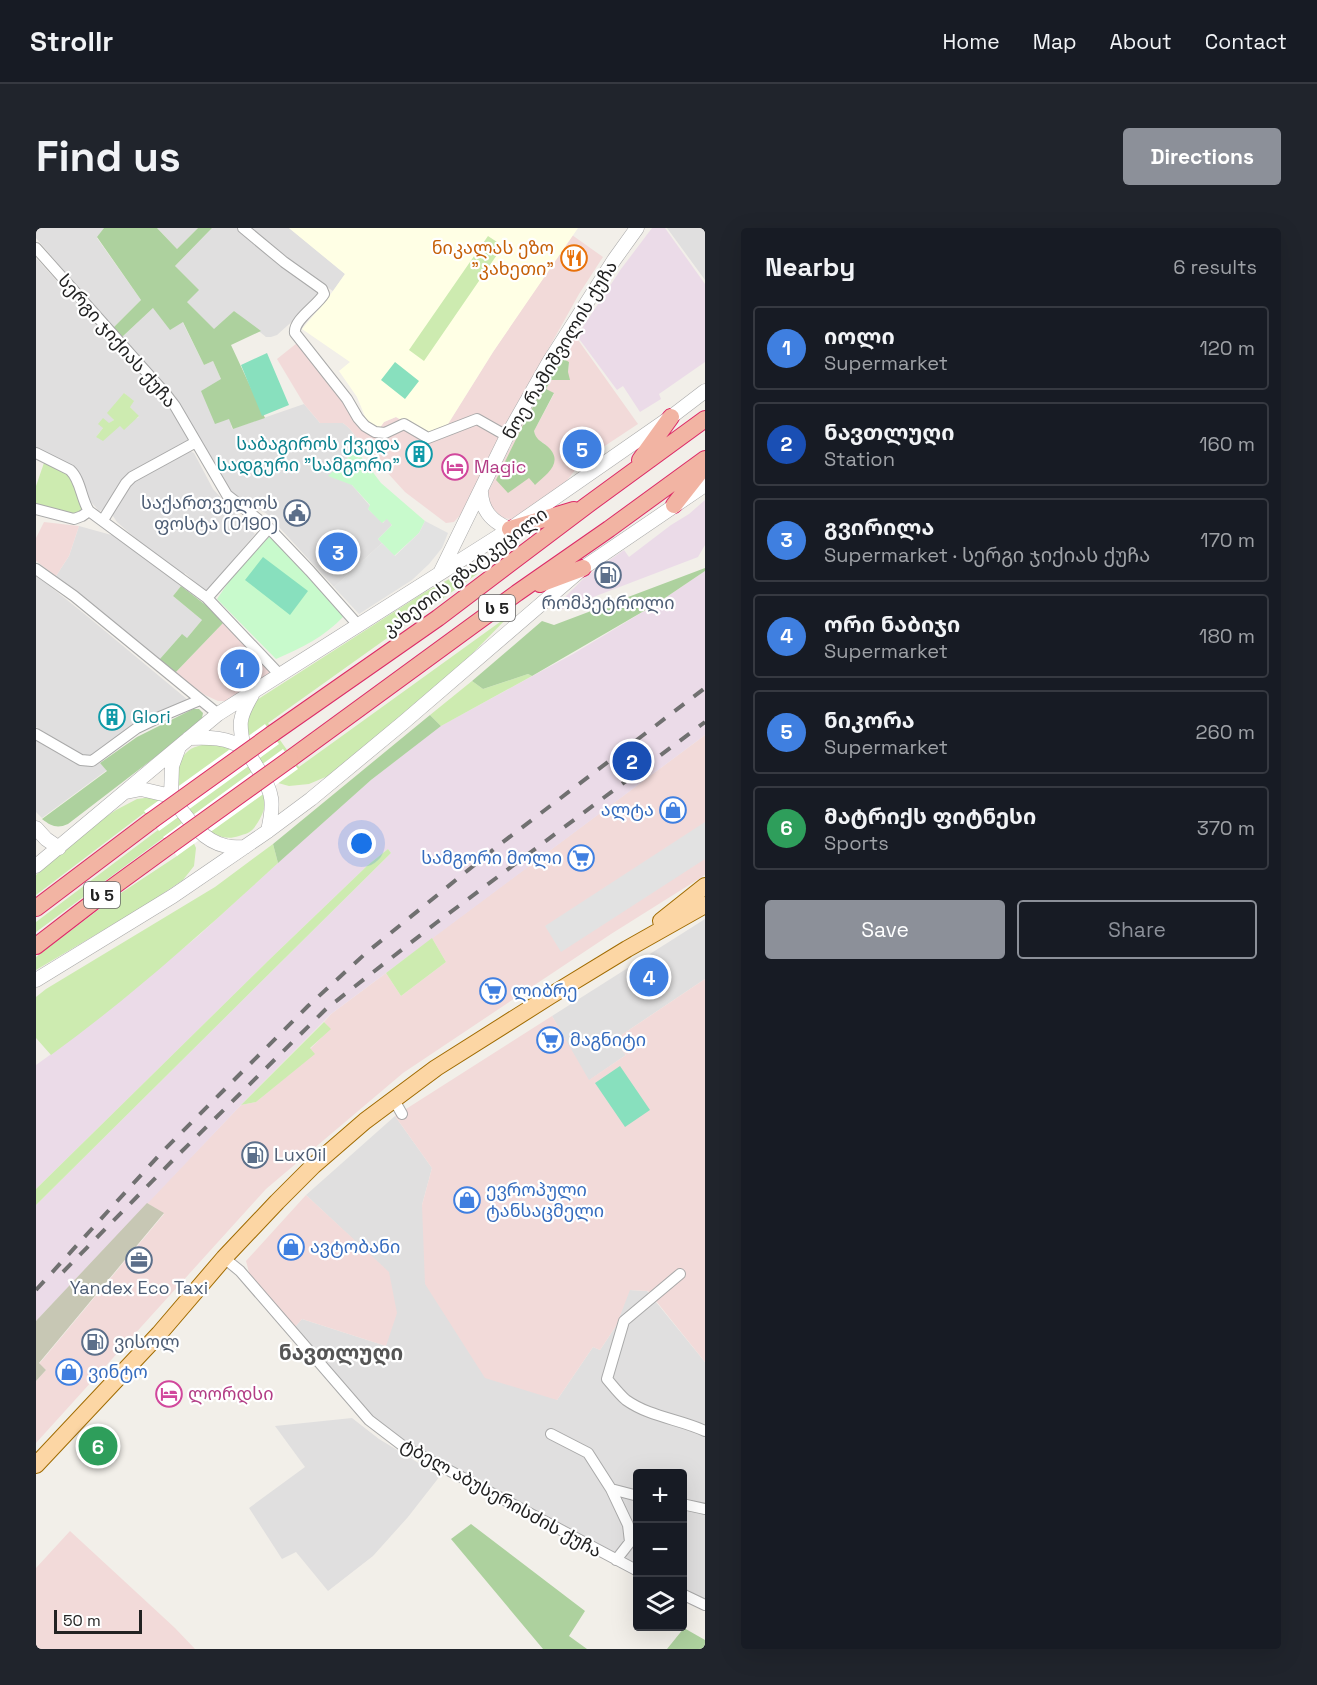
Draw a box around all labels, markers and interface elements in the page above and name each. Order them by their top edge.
text: Strollr [30,23,113,59]
text: Home [942,28,1000,55]
text: Map [1033,28,1077,55]
text: About [1110,28,1172,55]
text: Contact [1205,28,1287,55]
button: Directions [1123,128,1281,185]
text: Find us [36,130,181,183]
place label: ნიკალას ეზო "კახეთი" [432,236,554,280]
restaurant icon: ნიკალას ეზო "კახეთი" [559,243,589,273]
text: Nearby [765,250,855,284]
text: 6 results [1173,254,1257,280]
street label: ნოე რამიშვილის ქუჩა [497,256,622,443]
street label: სერგი ჯიქიას ქუჩა [53,269,182,412]
text: იოლი [824,322,895,350]
text: 1 [782,335,791,361]
text: 120 m [1199,335,1255,361]
text: Supermarket [824,350,948,376]
text: ნავთლუღი [824,418,954,446]
pin: 5 [562,426,602,472]
text: 2 [781,431,792,457]
text: 160 m [1199,431,1255,457]
place label: საბაგიროს ქვედა სადგური "სამგორი" [217,432,400,476]
building icon: საბაგიროს ქვედა სადგური "სამგორი" [404,439,434,469]
text: Station [824,446,895,472]
hotel icon: Magic [440,452,470,482]
place label: Magic [474,455,526,478]
place label: საქართველოს ფოსტა (0190) [141,491,278,535]
public building icon: საქართველოს ფოსტა (0190) [282,498,312,528]
street label: კახეთის გზატკეცილი [378,502,552,641]
text: გვირილა [824,513,934,541]
text: 3 [780,527,793,553]
text: 170 m [1200,527,1255,553]
pin: 3 [318,530,358,574]
text: Supermarket · სერგი ჯიქიას ქუჩა [824,542,1150,568]
fuel station icon: რომპეტროლი [593,560,623,590]
place label: რომპეტროლი [541,591,675,614]
road number: ს 5 [479,595,515,621]
text: ორი ნაბიჯი [824,610,960,638]
text: 4 [780,623,793,649]
text: 180 m [1199,623,1255,649]
text: Supermarket [824,638,948,664]
pin: 1 [220,646,260,692]
building icon: Glori [97,702,127,732]
place label: Glori [132,705,171,728]
text: ნიკორა [824,706,915,734]
text: 5 [781,719,793,745]
text: 260 m [1196,719,1255,745]
text: Supermarket [824,734,948,760]
pin: 2 [612,738,652,784]
shop icon: ალტა [658,795,688,825]
place label: ალტა [601,798,654,821]
text: მატრიქს ფიტნესი [824,802,1036,830]
text: 6 [780,815,793,841]
text: 370 m [1197,815,1255,841]
your location [347,829,376,858]
text: Sports [824,830,889,856]
supermarket icon: სამგორი მოლი [566,843,596,873]
place label: სამგორი მოლი [421,846,562,869]
road number: ს 5 [84,882,120,908]
button: Save [765,900,1005,959]
button: Share [1017,900,1257,959]
pin: 4 [630,954,668,999]
supermarket icon: ლიბრე [478,976,508,1006]
place label: ლიბრე [512,979,578,1002]
supermarket icon: მაგნიტი [535,1025,565,1055]
place label: მაგნიტი [570,1028,646,1051]
fuel station icon: LuxOil [240,1140,270,1170]
place label: LuxOil [274,1143,326,1166]
place label: ევროპული ტანსაცმელი [486,1178,604,1222]
shop icon: ევროპული ტანსაცმელი [452,1185,482,1215]
shop icon: ავტობანი [276,1232,306,1262]
place label: ავტობანი [310,1235,400,1258]
office icon: Yandex Eco Taxi [124,1245,154,1275]
place label: Yandex Eco Taxi [70,1276,208,1299]
fuel station icon: ვისოლ [80,1327,110,1357]
place label: ვისოლ [114,1330,180,1353]
district label: ნავთლუღი [279,1339,403,1366]
shop icon: ვინტო [54,1357,84,1387]
place label: ვინტო [88,1360,148,1383]
hotel icon: ლორდსი [154,1379,184,1409]
place label: ლორდსი [188,1382,274,1405]
pin: 6 [78,1424,118,1468]
street label: ტბელ აბუსერისძის ქუჩა [397,1433,606,1562]
map controls [633,1469,687,1631]
button: + [633,1469,687,1523]
button: − [633,1523,687,1577]
button: layers [633,1577,687,1631]
scale bar [54,1607,142,1634]
text: 50 m [63,1610,101,1631]

